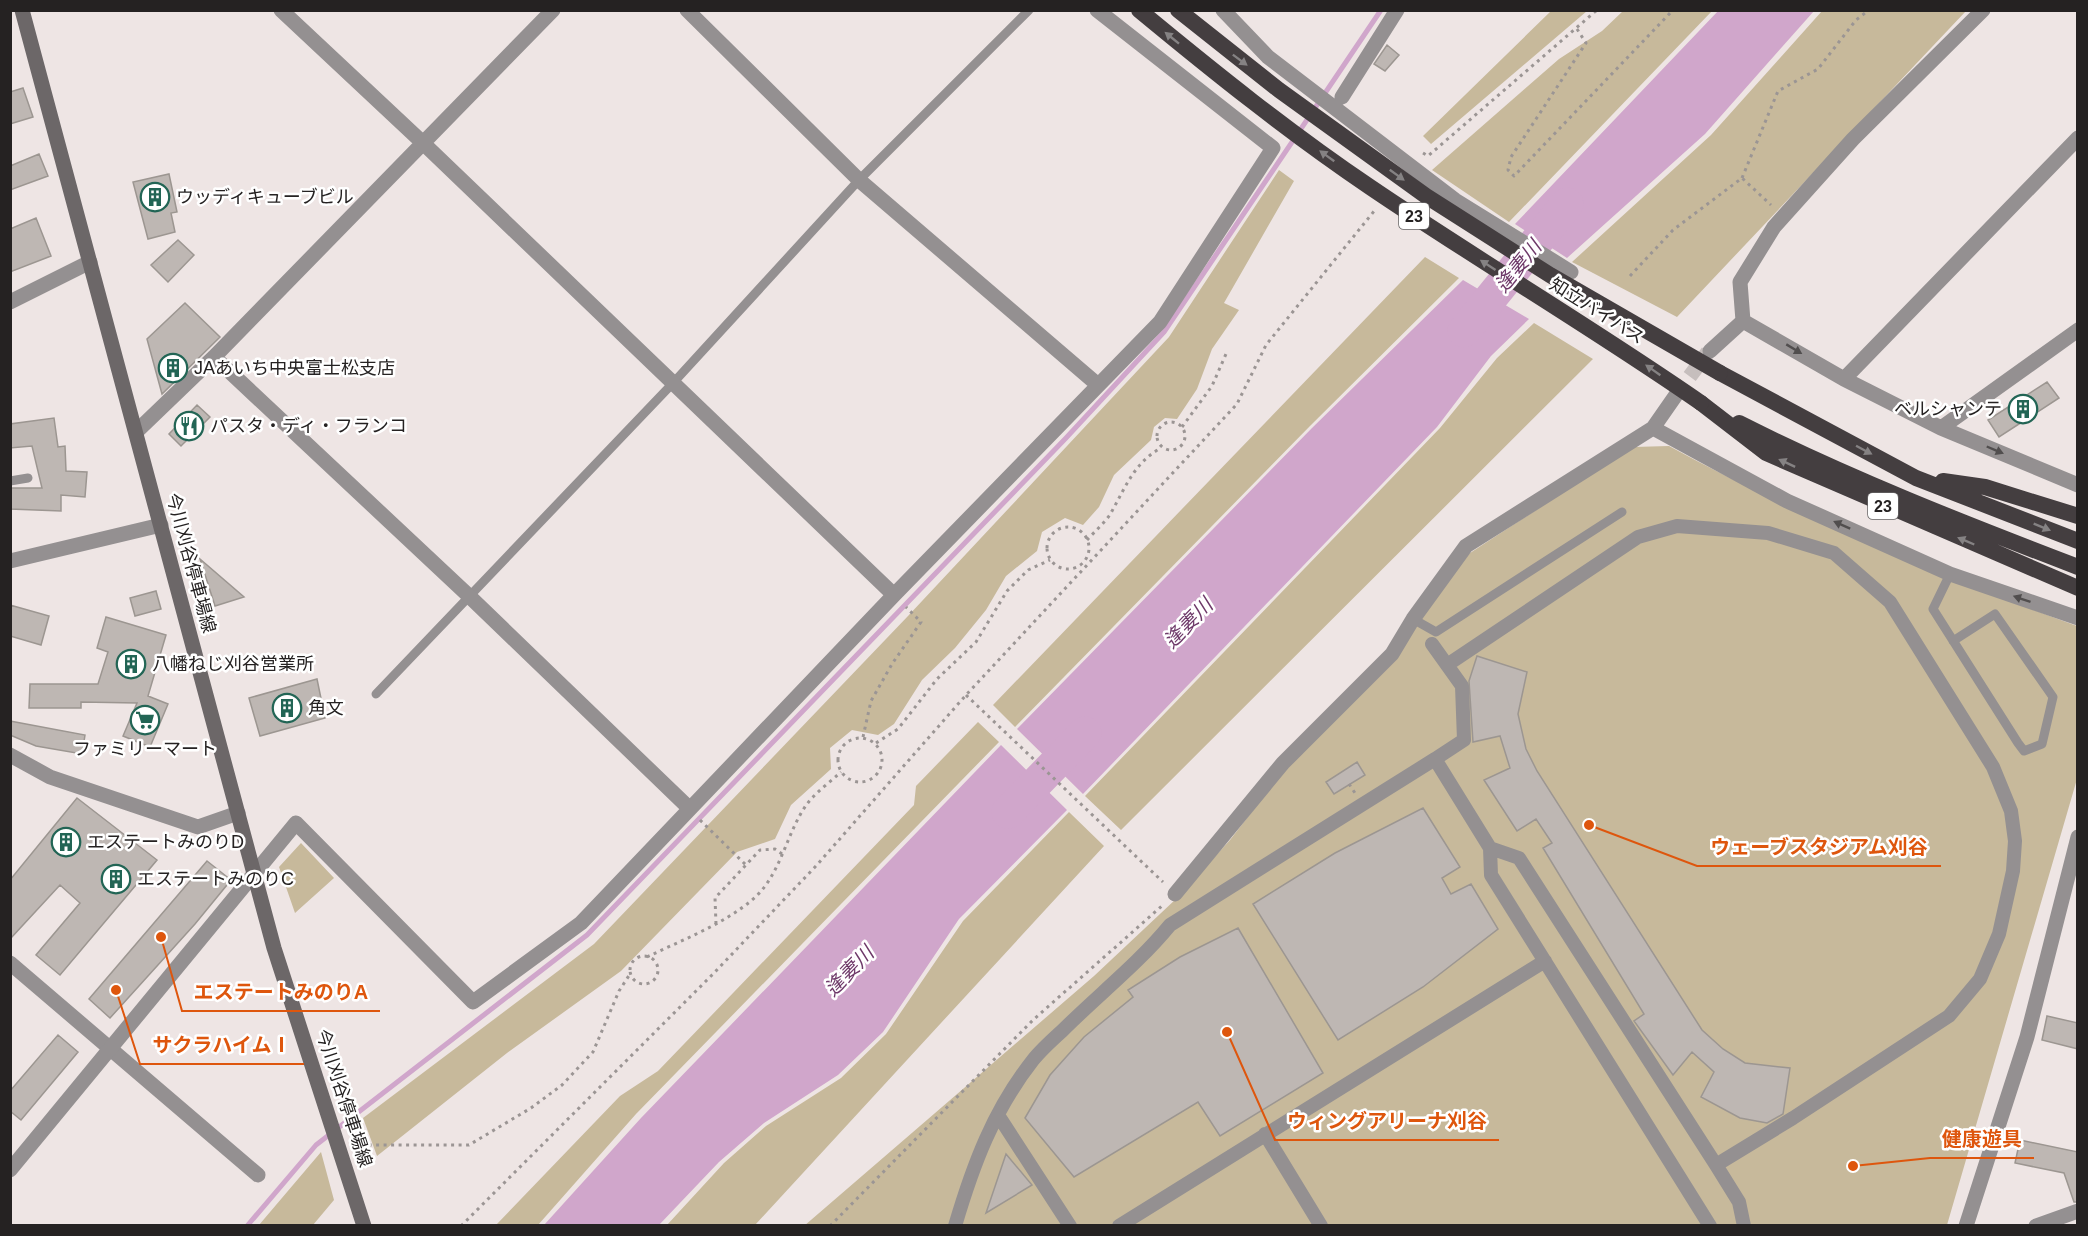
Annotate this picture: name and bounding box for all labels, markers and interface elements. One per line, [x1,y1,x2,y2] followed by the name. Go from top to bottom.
[1164,31,1180,44] one-way arrow
[1232,54,1247,66] one-way arrow
[1319,150,1335,162] one-way arrow
[1389,169,1405,181] one-way arrow
[139,181,171,213] building icon: ウッディキューブビル
[176,187,354,207] place label: ウッディキューブビル
[1399,203,1429,229] road number: 23
[1491,234,1547,296] water label: 逢妻川
[1481,259,1497,271] one-way arrow
[1546,274,1648,348] street label: 知立バイパス
[1786,344,1803,354] one-way arrow
[157,352,189,384] building icon: JAあいち中央富士松支店
[194,358,395,378] place label: JAあいち中央富士松支店
[1645,364,1661,376] one-way arrow
[2007,393,2039,425] building icon: ベルシャンテ
[1894,399,2002,419] place label: ベルシャンテ
[173,410,205,442] restaurant icon: パスタ・ディ・フランコ
[210,416,407,436] place label: パスタ・ディ・フランコ
[1855,445,1872,455] one-way arrow
[1986,445,2004,455] one-way arrow
[1779,458,1796,467] one-way arrow
[163,491,219,635] street label: 今川刈谷停車場線
[1868,493,1898,519] road number: 23
[1833,520,1851,530] one-way arrow
[2034,522,2052,532] one-way arrow
[1957,536,1974,545] one-way arrow
[1159,592,1218,652] water label: 逢妻川
[2013,594,2031,604] one-way arrow
[115,648,147,680] building icon: 八幡ねじ刈谷営業所
[152,654,314,674] place label: 八幡ねじ刈谷営業所
[271,692,303,724] building icon: 角文
[308,698,344,718] place label: 角文
[129,704,161,736] supermarket icon: ファミリーマート
[73,739,217,759] place label: ファミリーマート
[50,826,82,858] building icon: エステートみのりD
[1697,828,1941,866] callout: ウェーブスタジアム刈谷
[87,832,244,852] place label: エステートみのりD
[1710,836,1928,858] text: ウェーブスタジアム刈谷
[100,863,132,895] building icon: エステートみのりC
[137,869,294,889] place label: エステートみのりC
[820,940,879,1000] water label: 逢妻川
[182,973,380,1011] callout: エステートみのりA
[194,981,368,1003] text: エステートみのりA
[140,1026,304,1064] callout: サクラハイムⅠ
[312,1026,376,1170] street label: 今川刈谷停車場線
[153,1034,292,1056] text: サクラハイムⅠ
[1275,1102,1499,1140] callout: ウィングアリーナ刈谷
[1287,1110,1487,1132] text: ウィングアリーナ刈谷
[1930,1120,2034,1158] callout: 健康遊具
[1942,1128,2022,1150] text: 健康遊具

